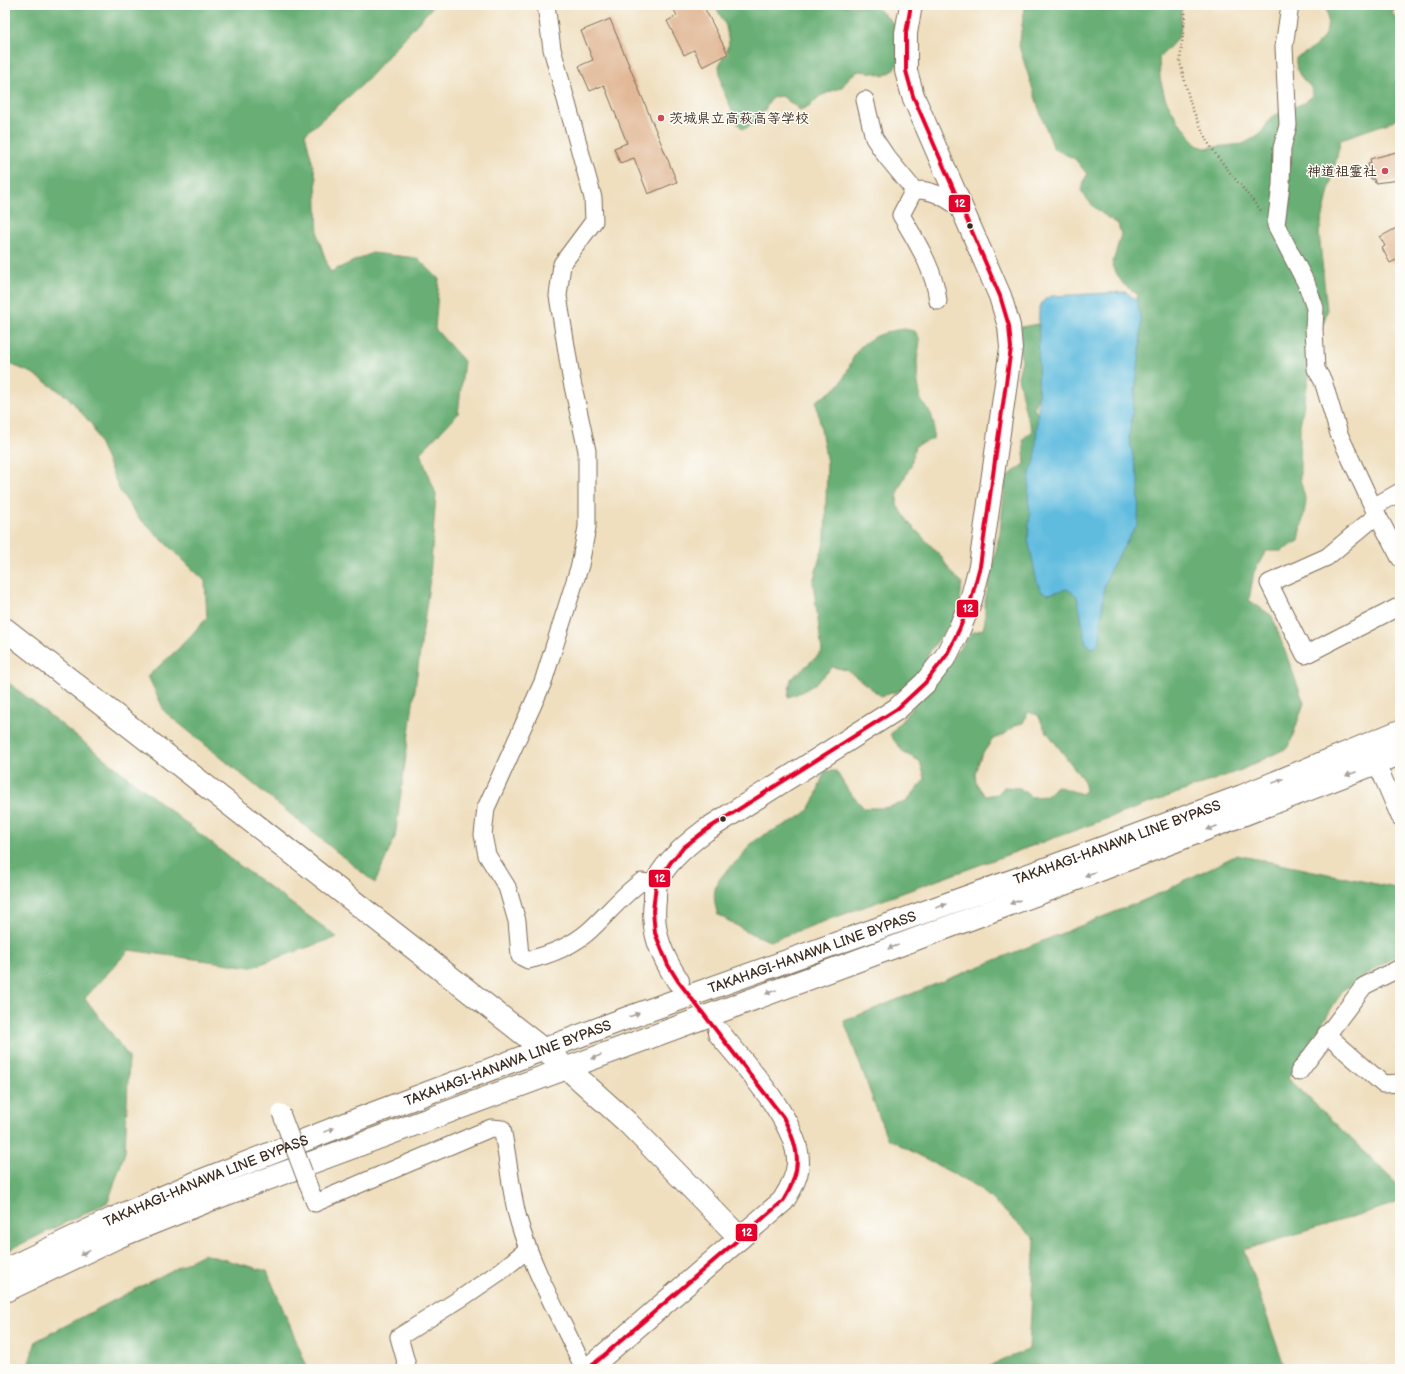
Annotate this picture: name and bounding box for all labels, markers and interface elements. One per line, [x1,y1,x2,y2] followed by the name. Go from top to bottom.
[669,110,809,127] place label: 茨城県立高萩高等学校
[656,113,666,123] marker: 茨城県立高萩高等学校
[1307,163,1377,180] place label: 神道祖霊社
[1380,166,1390,176] marker: 神道祖霊社
[948,194,971,213] line badge: 12
[954,197,966,210] text: 12
[965,221,975,231] unlabelled marker
[956,599,979,618] line badge: 12
[962,602,974,615] text: 12
[1344,772,1356,778] one-way arrow
[1273,778,1285,784] one-way arrow
[1011,797,1223,889] street label: TAKAHAGI-HANAWA LINE BYPASS
[718,814,728,824] unlabelled marker
[1205,825,1217,831] one-way arrow
[648,869,671,888] line badge: 12
[1084,871,1096,877] one-way arrow
[654,872,666,885] text: 12
[1008,899,1020,905] one-way arrow
[936,902,948,908] one-way arrow
[706,908,919,997] street label: TAKAHAGI-HANAWA LINE BYPASS
[886,945,898,951] one-way arrow
[764,990,776,996] one-way arrow
[629,1012,641,1018] one-way arrow
[402,1017,614,1110] street label: TAKAHAGI-HANAWA LINE BYPASS
[590,1055,602,1061] one-way arrow
[324,1127,336,1133] one-way arrow
[101,1131,311,1231] street label: TAKAHAGI-HANAWA LINE BYPASS
[735,1223,758,1242] line badge: 12
[741,1226,753,1239] text: 12
[79,1250,91,1256] one-way arrow

